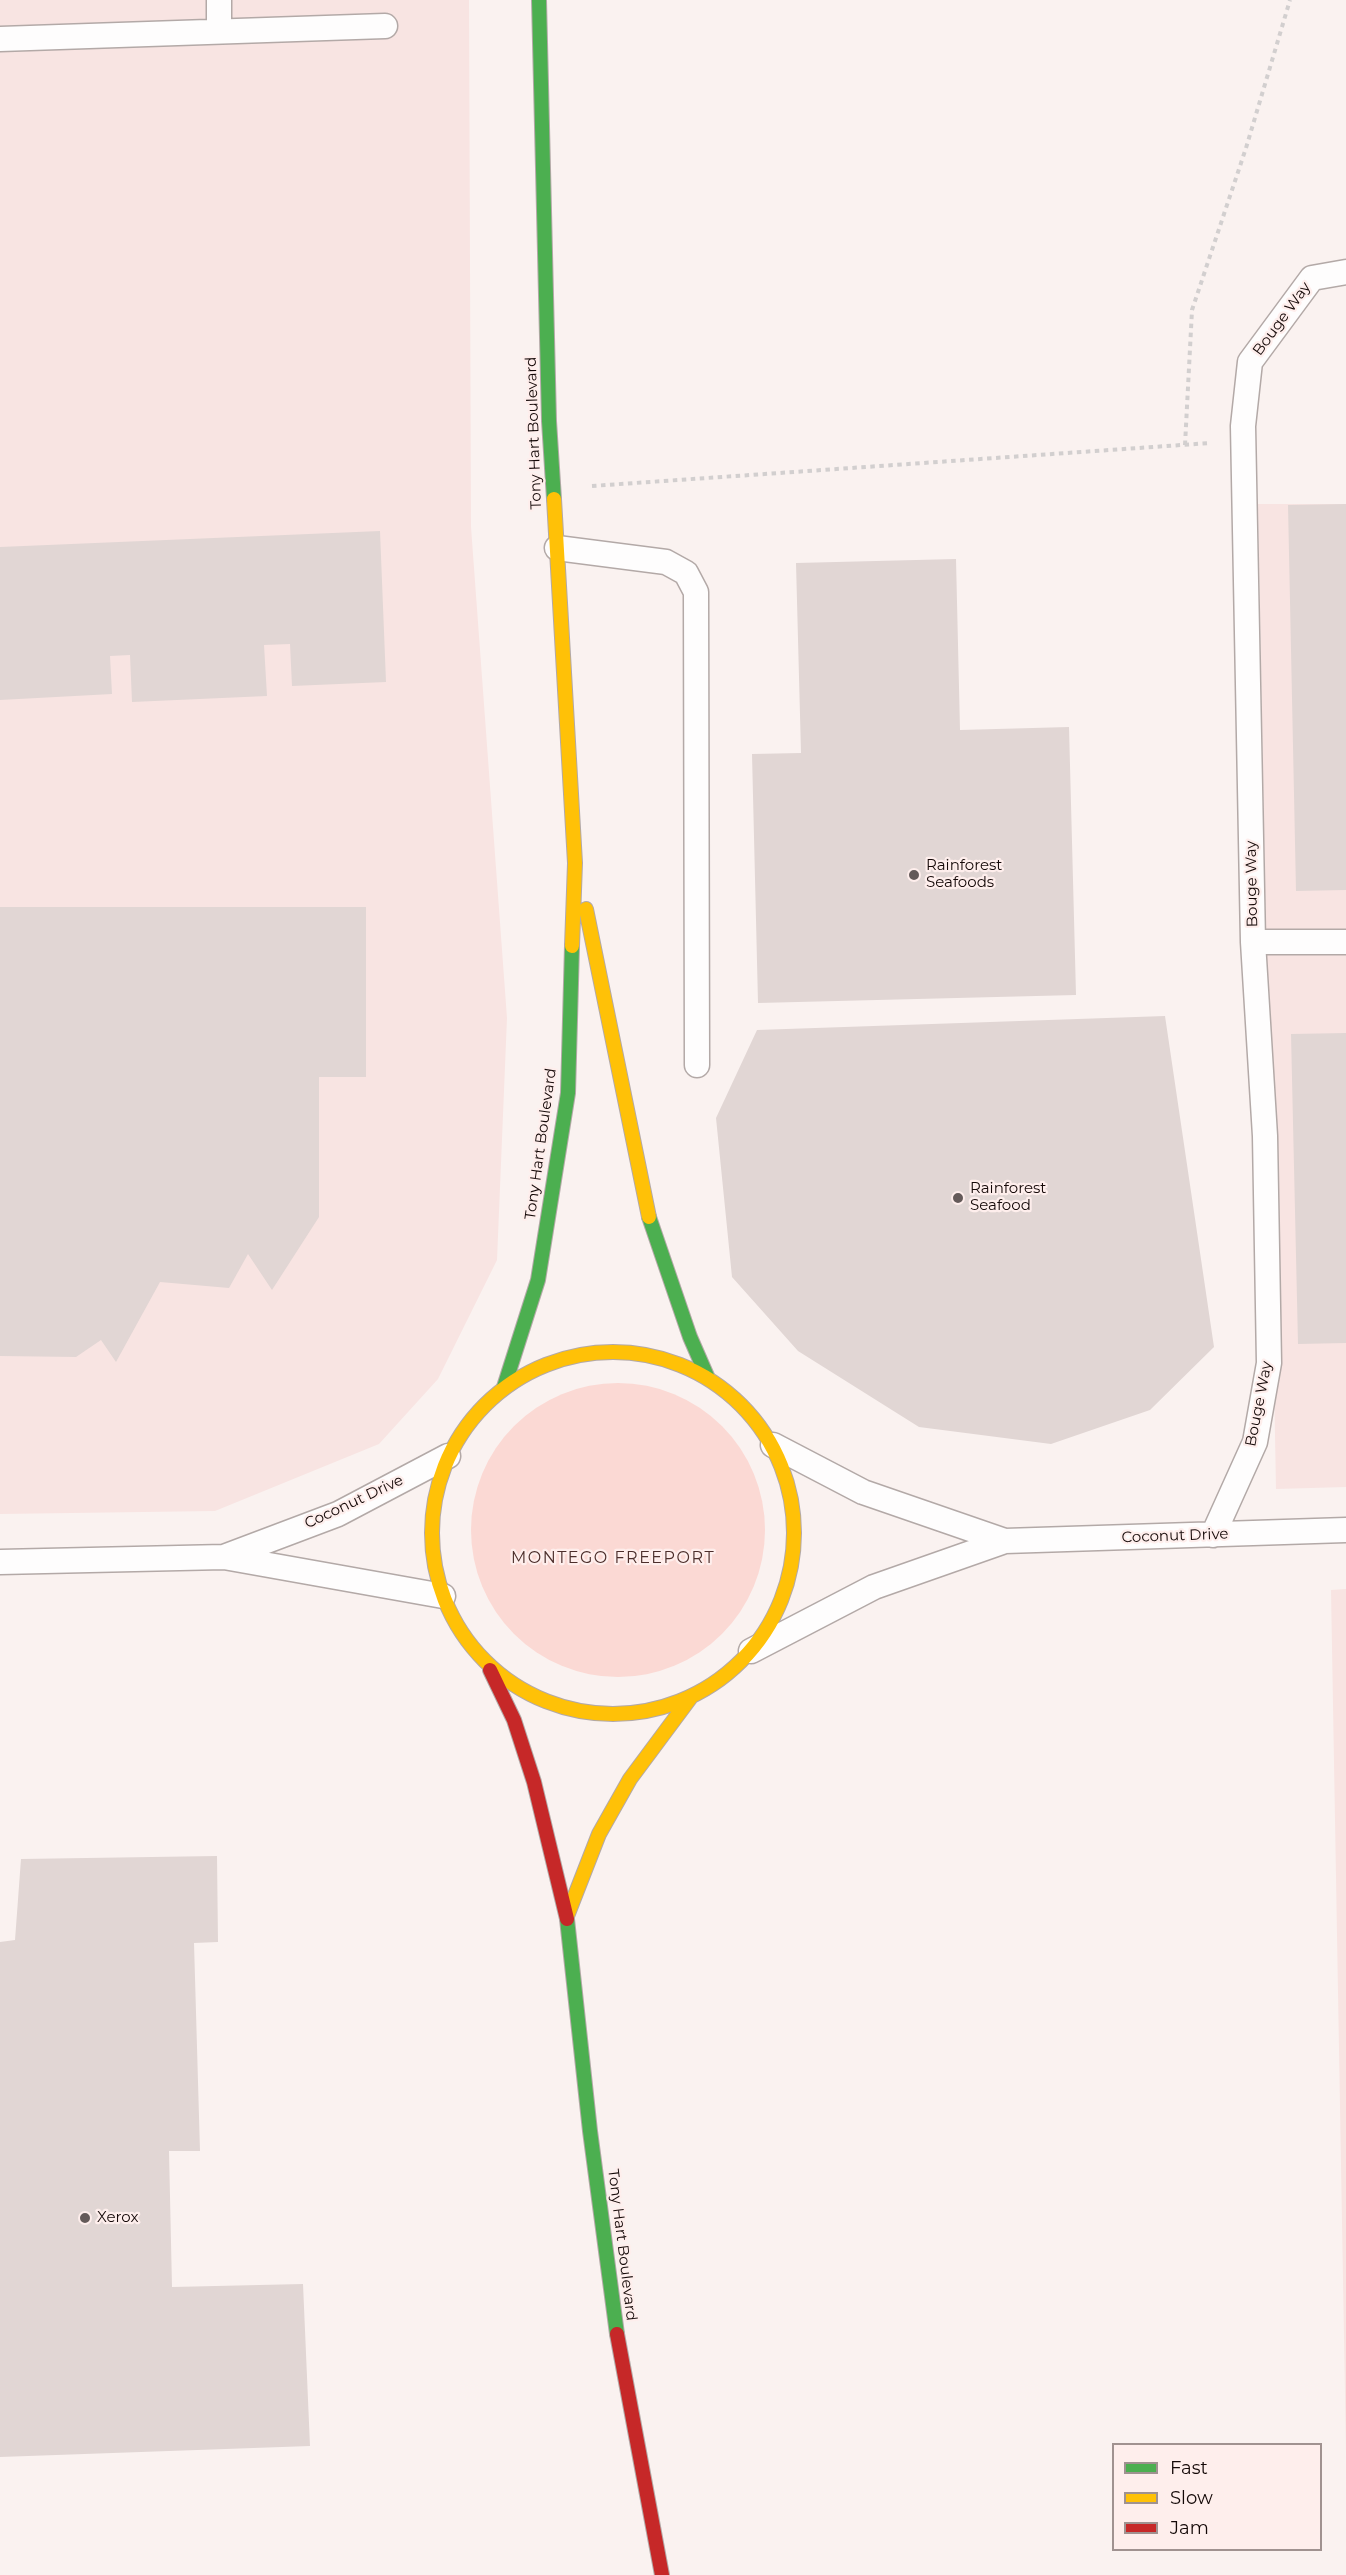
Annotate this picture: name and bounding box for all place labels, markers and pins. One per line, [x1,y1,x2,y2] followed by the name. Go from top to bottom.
[926,857,1002,892] place label: Rainforest Seafoods
[907,868,921,882] marker: Rainforest Seafoods
[970,1180,1046,1215] place label: Rainforest Seafood
[951,1191,965,1205] marker: Rainforest Seafood
[97,2209,138,2227] place label: Xerox
[78,2211,92,2225] marker: Xerox

